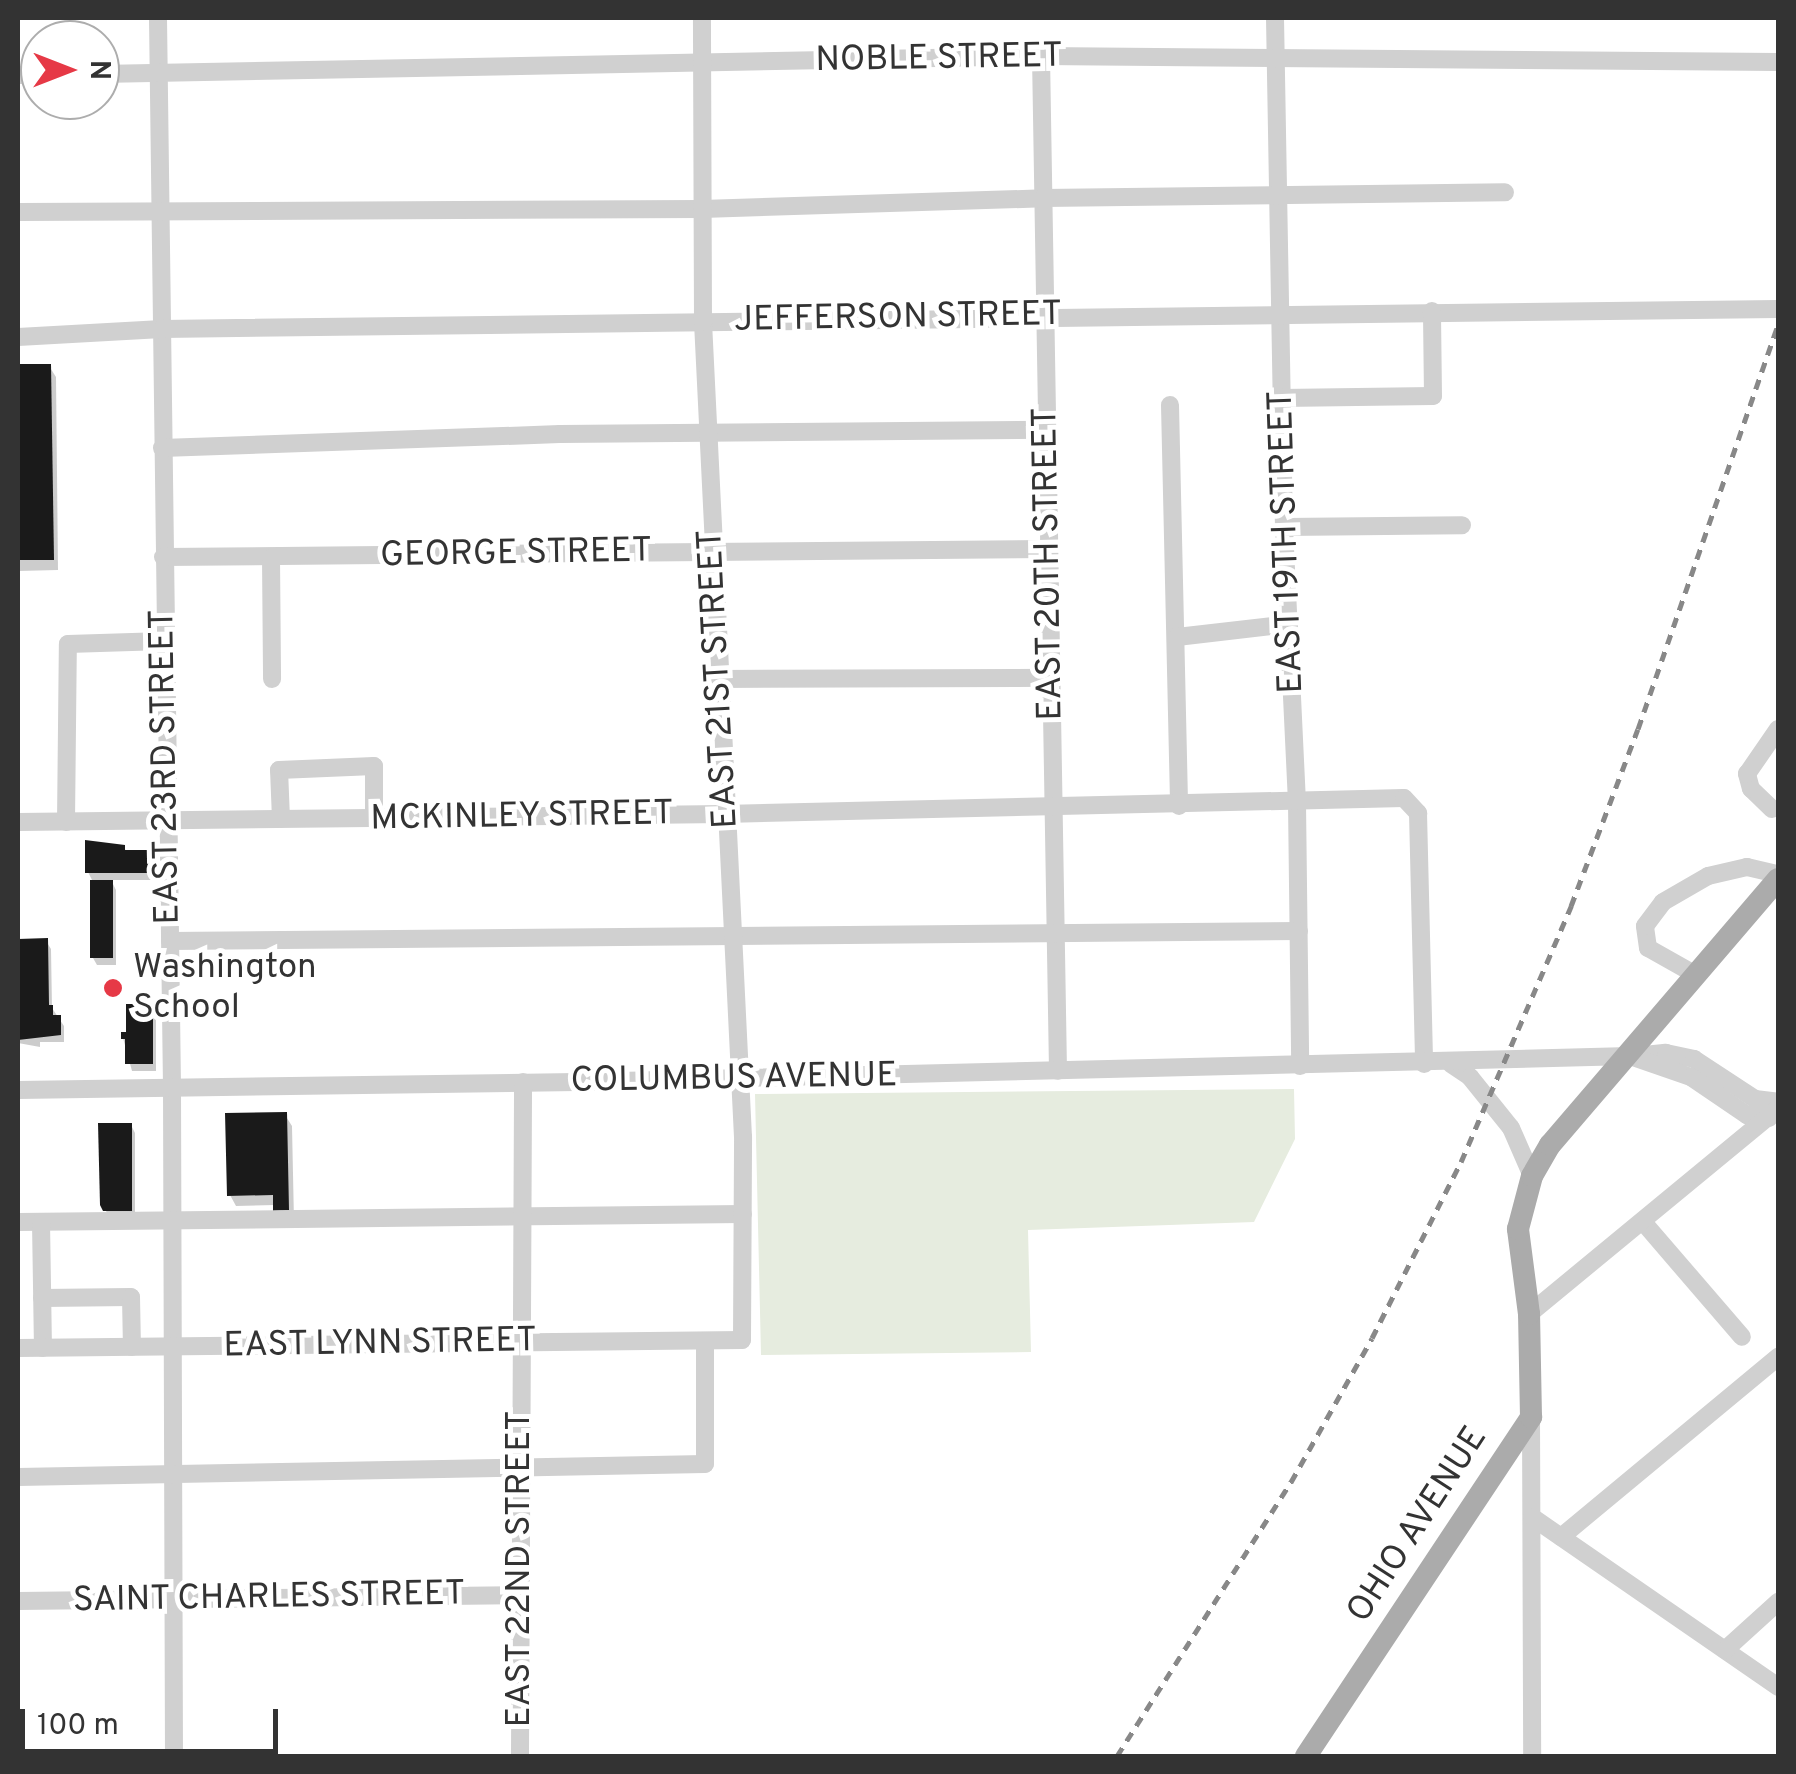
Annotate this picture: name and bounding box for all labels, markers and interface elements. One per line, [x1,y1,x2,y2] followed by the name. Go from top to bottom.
[20,20,120,120] north arrow
[815,36,1063,82] street label: NOBLE STREET
[80,60,116,80] text: N
[734,294,1062,342] street label: JEFFERSON STREET
[1261,389,1313,695] street label: EAST 19TH STREET
[1025,406,1073,722] street label: EAST 20TH STREET
[690,527,748,831] street label: EAST 21ST STREET
[380,531,652,577] street label: GEORGE STREET
[142,608,190,926] street label: EAST 23RD STREET
[369,793,675,841] street label: MCKINLEY STREET
[133,947,317,1029] place label: Washington School
[102,977,124,999] marker: Washington School
[570,1055,898,1103] street label: COLUMBUS AVENUE
[222,1320,538,1368] street label: EAST LYNN STREET
[499,1410,541,1728] street label: EAST 22ND STREET
[1339,1419,1497,1631] street label: OHIO AVENUE
[72,1574,466,1622] street label: SAINT CHARLES STREET
[25,1689,282,1751] scale bar
[37,1708,119,1745] text: 100 m

